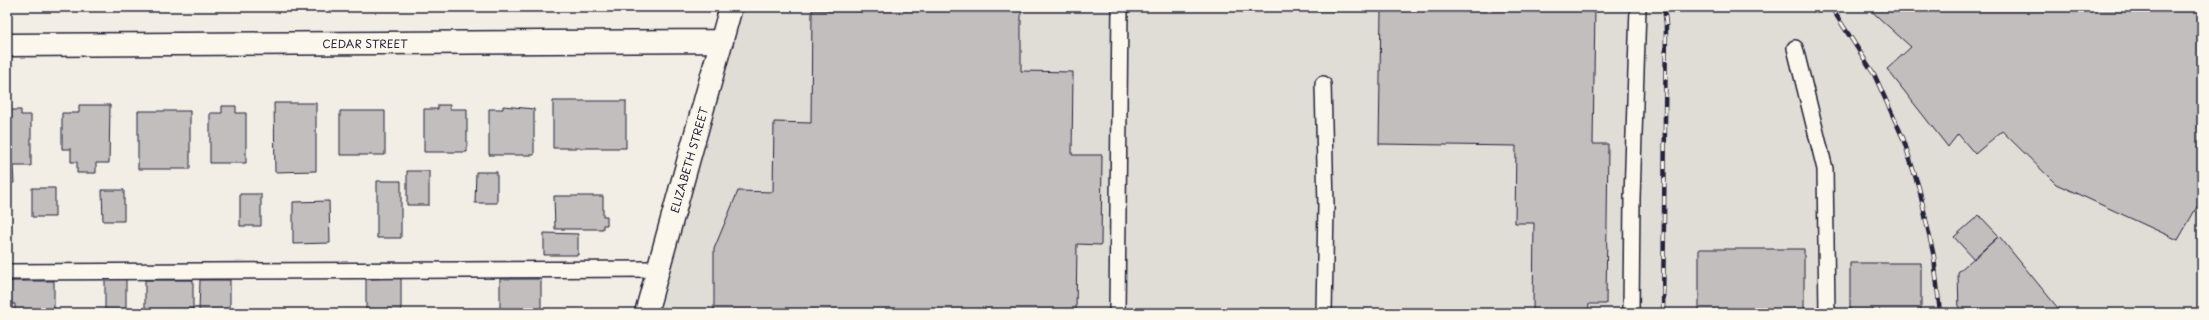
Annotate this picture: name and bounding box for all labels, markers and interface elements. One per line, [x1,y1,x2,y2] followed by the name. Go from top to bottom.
[322,35,408,52] street label: CEDAR STREET
[666,105,712,215] street label: ELIZABETH STREET

